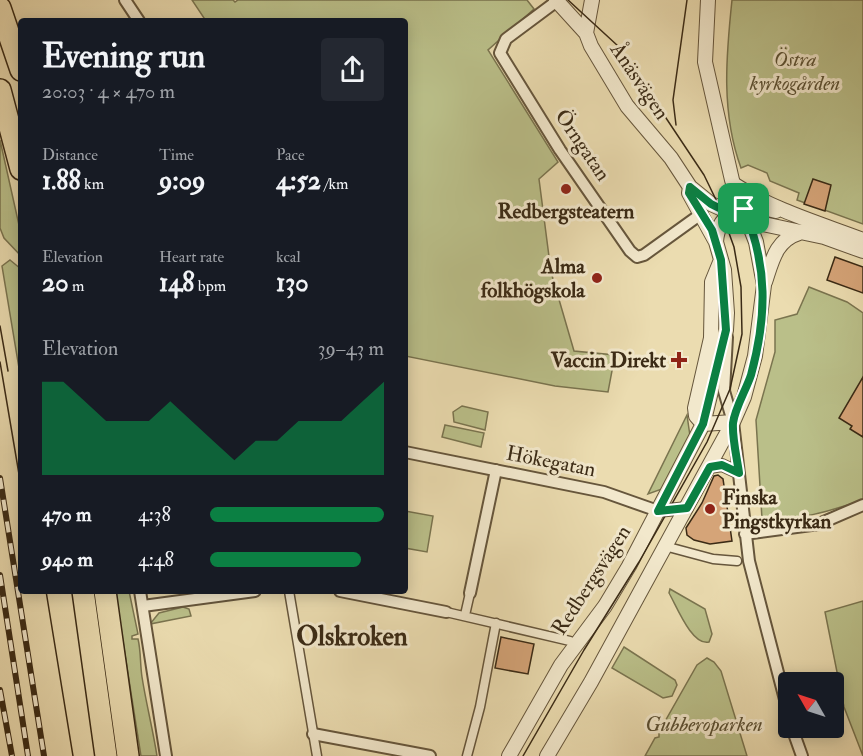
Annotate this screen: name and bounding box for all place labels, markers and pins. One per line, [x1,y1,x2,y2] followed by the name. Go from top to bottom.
[559,182,573,196] marker: Redbergsteatern
[718,183,769,234] pin
[498,198,635,225] place label: Redbergsteatern
[481,253,586,304] place label: Alma folkhögskola
[590,271,604,285] marker: Alma folkhögskola
[550,347,666,374] place label: Vaccin Direkt
[670,351,688,369] marker: Vaccin Direkt
[722,484,831,535] place label: Finska Pingstkyrkan
[703,502,717,516] marker: Finska Pingstkyrkan

